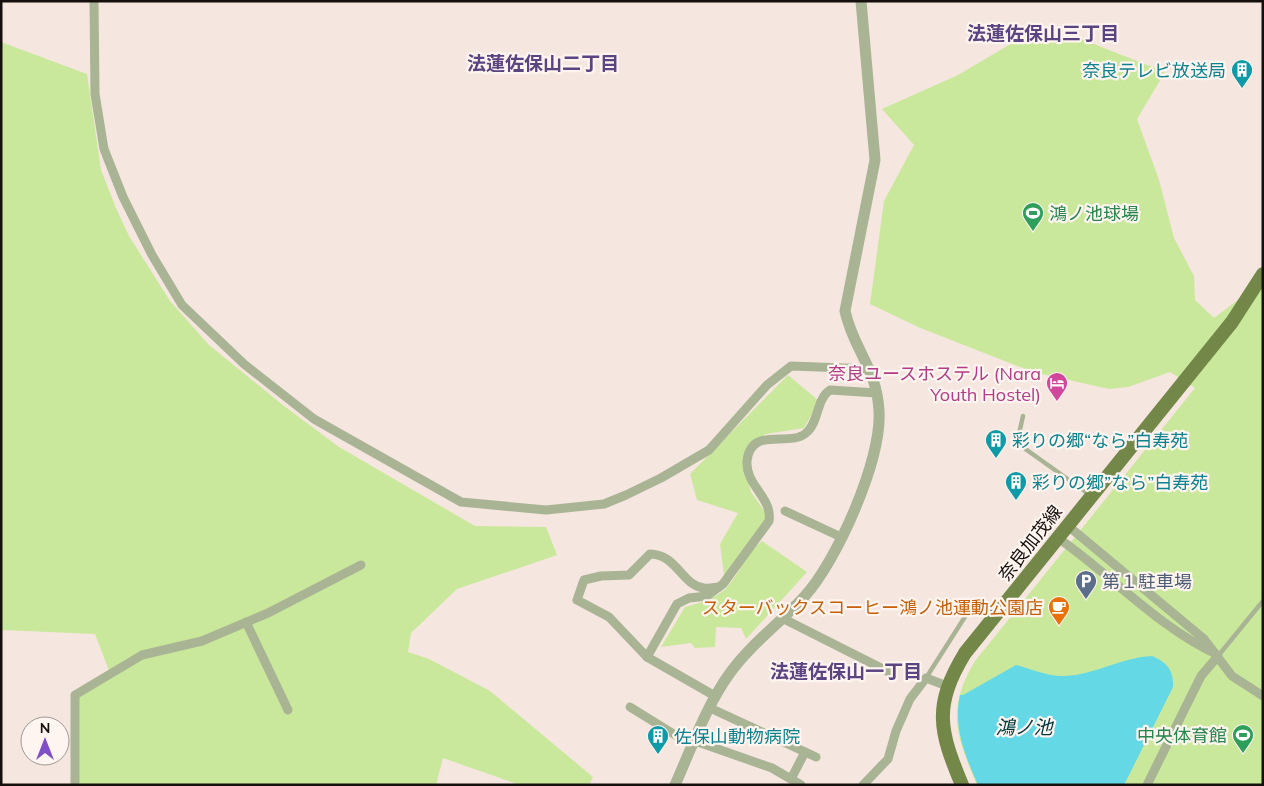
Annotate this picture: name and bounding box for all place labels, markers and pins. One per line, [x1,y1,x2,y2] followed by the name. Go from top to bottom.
[1230,58,1254,89] building icon: 奈良テレビ放送局
[1082,59,1226,82] place label: 奈良テレビ放送局
[1021,201,1045,232] sports icon: 鴻ノ池球場
[1049,202,1139,225] place label: 鴻ノ池球場
[828,362,1041,406] place label: 奈良ユースホステル (Nara Youth Hostel)
[1045,371,1069,402] hotel icon: 奈良ユースホステル (Nara Youth Hostel)
[984,428,1008,459] building icon: 彩りの郷“なら”白寿苑
[1012,429,1188,452] place label: 彩りの郷“なら”白寿苑
[1004,470,1028,501] building icon: 彩りの郷”なら”白寿苑
[1032,471,1208,494] place label: 彩りの郷”なら”白寿苑
[1074,569,1098,600] parking icon: 第１駐車場
[1102,570,1192,593] place label: 第１駐車場
[1047,595,1071,626] cafe icon: スターバックスコーヒー鴻ノ池運動公園店
[702,596,1043,619] place label: スターバックスコーヒー鴻ノ池運動公園店
[1231,723,1255,754] sports icon: 中央体育館
[646,724,670,755] building icon: 佐保山動物病院
[1137,724,1227,747] place label: 中央体育館
[674,725,800,748] place label: 佐保山動物病院

